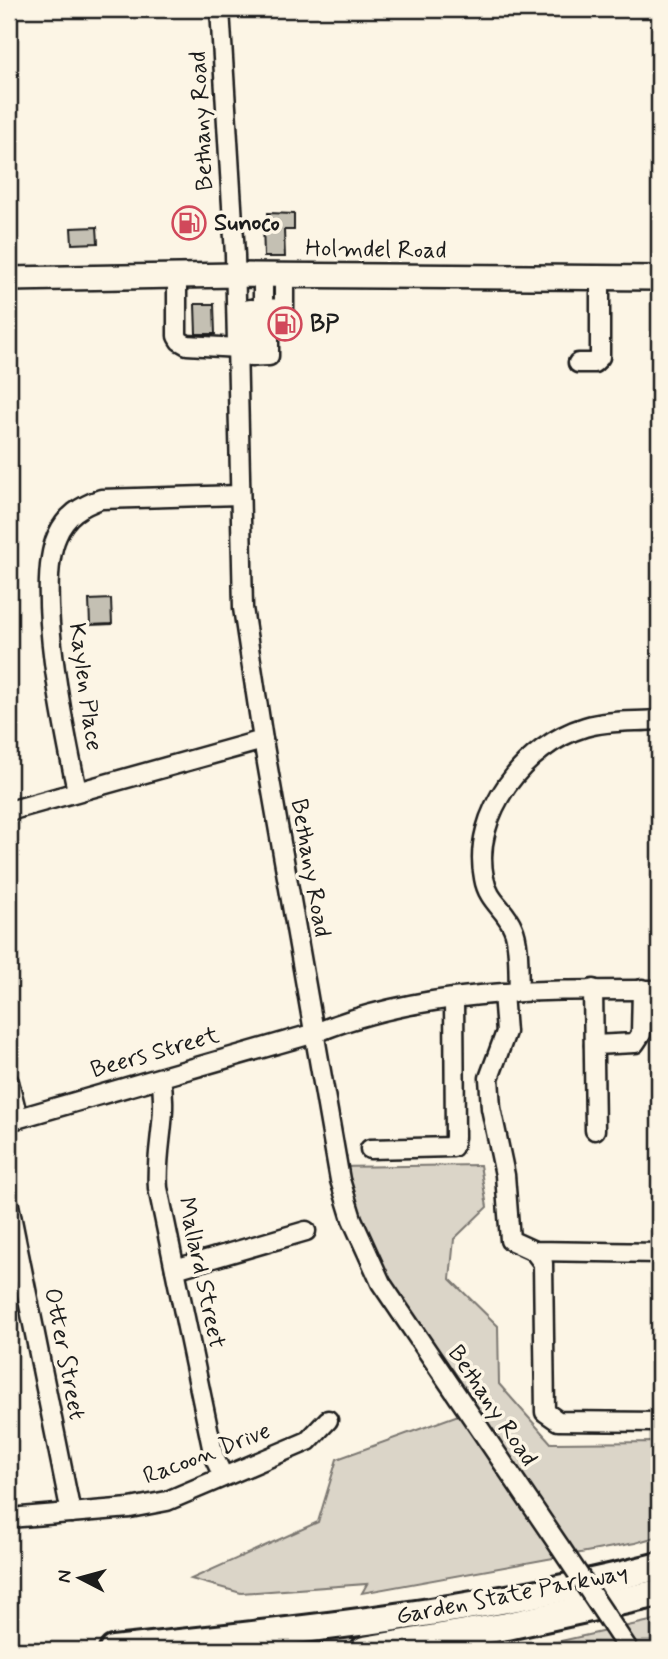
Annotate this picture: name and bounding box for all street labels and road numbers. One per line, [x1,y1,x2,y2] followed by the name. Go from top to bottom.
[183,50,221,192] street label: Bethany Road
[305,233,447,267] street label: Holmdel Road
[61,621,109,753] street label: Kaylen Place
[283,796,337,940] street label: Bethany Road
[87,1020,223,1086] street label: Beers Street
[170,1194,232,1352] street label: Mallard Street
[36,1285,92,1423] street label: Otter Street
[440,1339,544,1473] street label: Bethany Road
[139,1416,275,1492] street label: Racoon Drive
[393,1557,631,1633] street label: Garden State Parkway

